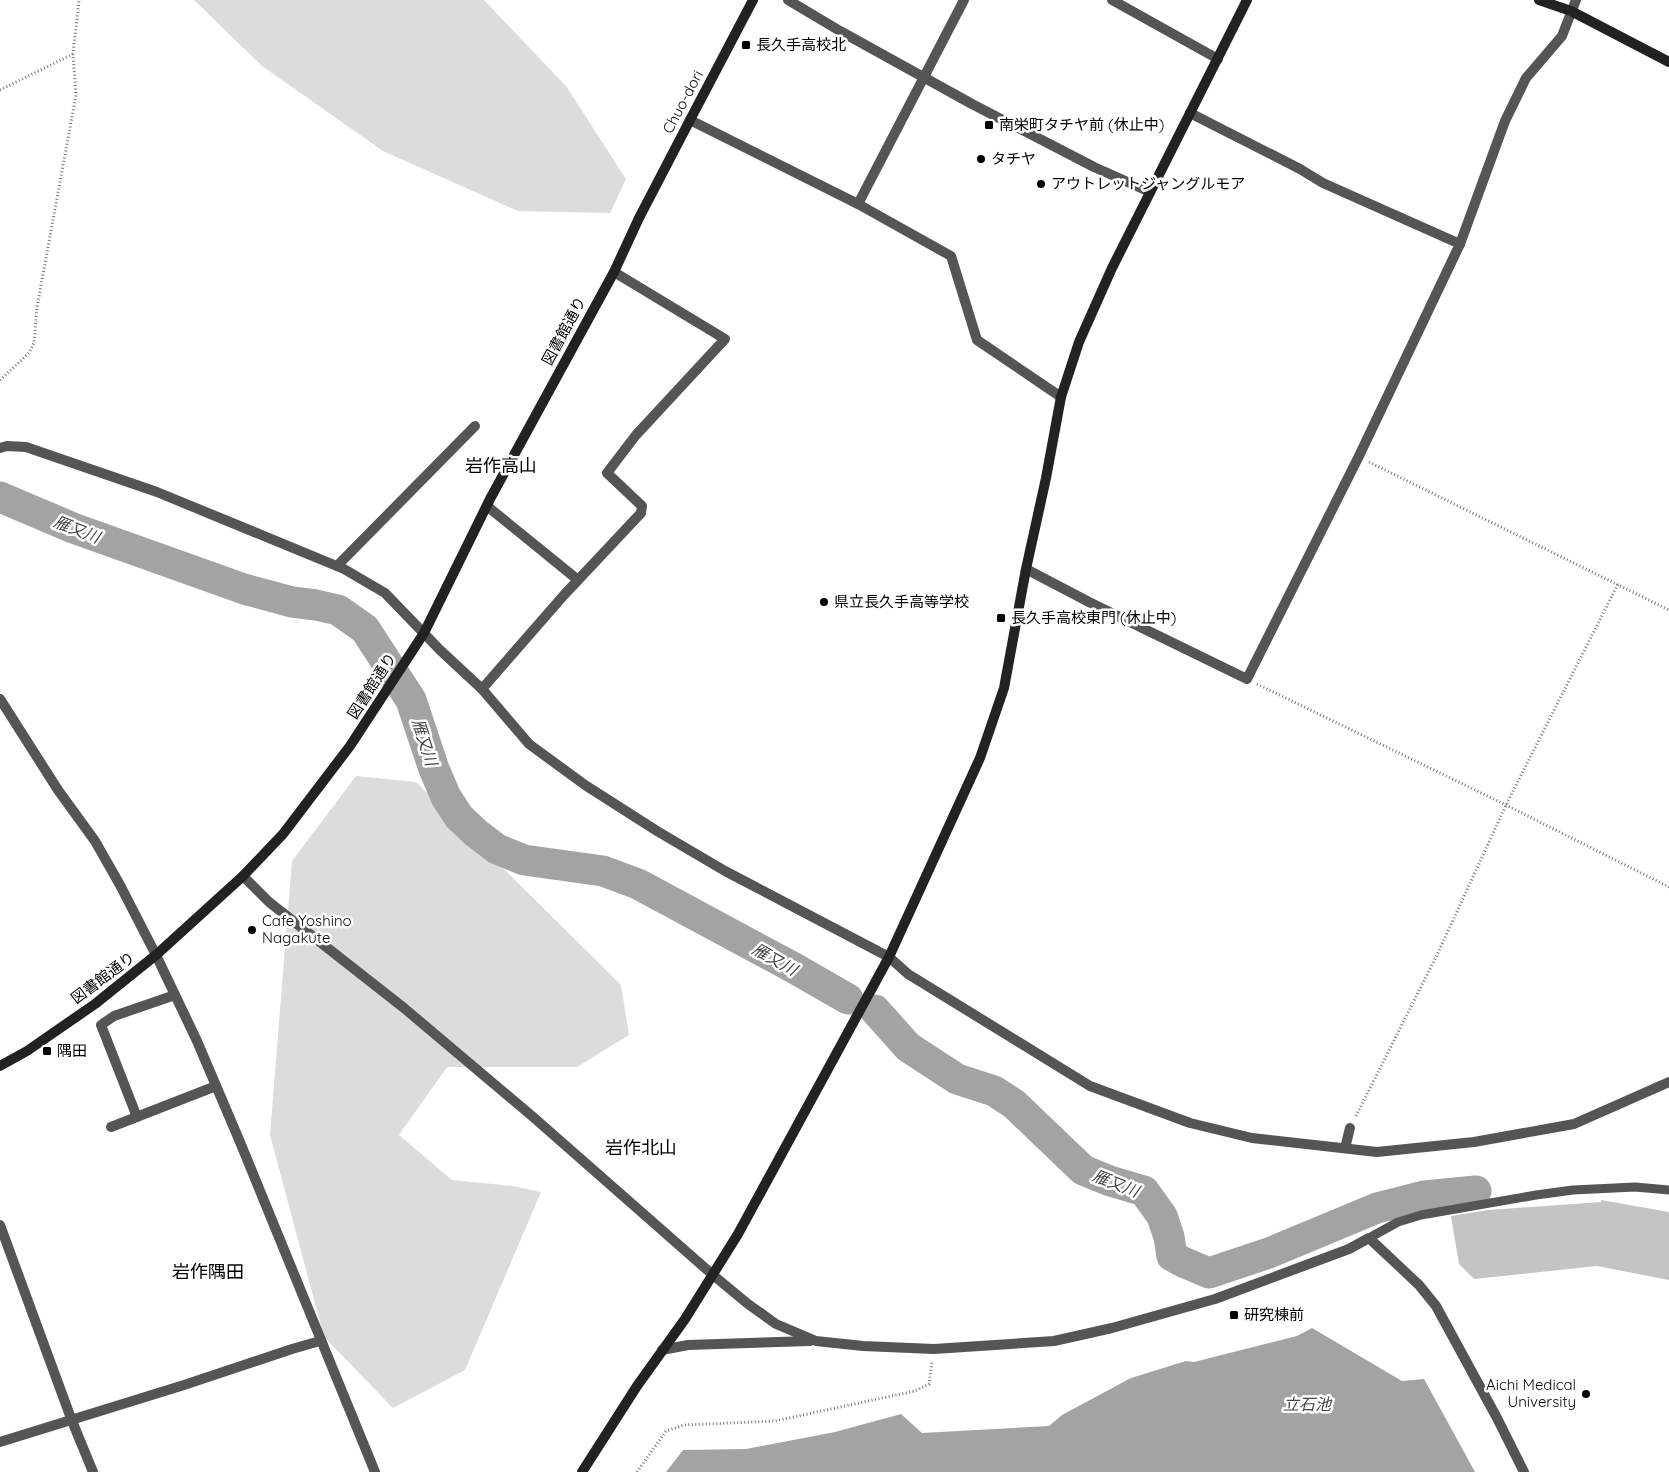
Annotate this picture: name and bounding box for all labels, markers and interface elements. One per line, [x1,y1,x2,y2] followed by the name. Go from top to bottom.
[756,35,846,54] place label: 長久手高校北
[740,39,752,51] marker: 長久手高校北
[658,67,707,137] street label: Chuo-dori
[999,115,1164,134] place label: 南栄町タチヤ前 (休止中)
[983,119,995,131] marker: 南栄町タチヤ前 (休止中)
[991,149,1036,168] place label: タチヤ
[975,153,987,165] marker: タチヤ
[1051,174,1245,193] place label: アウトレットジャングルモア
[1035,178,1047,190] marker: アウトレットジャングルモア
[538,293,590,368] street label: 図書館通り
[465,454,537,477] district label: 岩作高山
[51,511,105,548] water label: 雁又川
[834,592,969,611] place label: 県立長久手高等学校
[818,596,830,608] marker: 県立長久手高等学校
[1011,608,1176,627] place label: 長久手高校東門 (休止中)
[995,612,1007,624] marker: 長久手高校東門 (休止中)
[343,649,400,722] street label: 図書館通り
[408,716,443,770] water label: 雁又川
[262,911,352,947] place label: Cafe Yoshino Nagakute
[246,924,258,936] marker: Cafe Yoshino Nagakute
[749,939,803,980] water label: 雁又川
[67,947,138,1008] street label: 図書館通り
[57,1041,87,1060] place label: 隅田
[41,1045,53,1057] marker: 隅田
[605,1136,677,1159] district label: 岩作北山
[1090,1165,1144,1202] water label: 雁又川
[172,1260,244,1283] district label: 岩作隅田
[1244,1305,1304,1324] place label: 研究棟前
[1228,1309,1240,1321] marker: 研究棟前
[1486,1375,1576,1411] place label: Aichi Medical University
[1580,1388,1592,1400] marker: Aichi Medical University
[1283,1394,1333,1414] water label: 立石池

